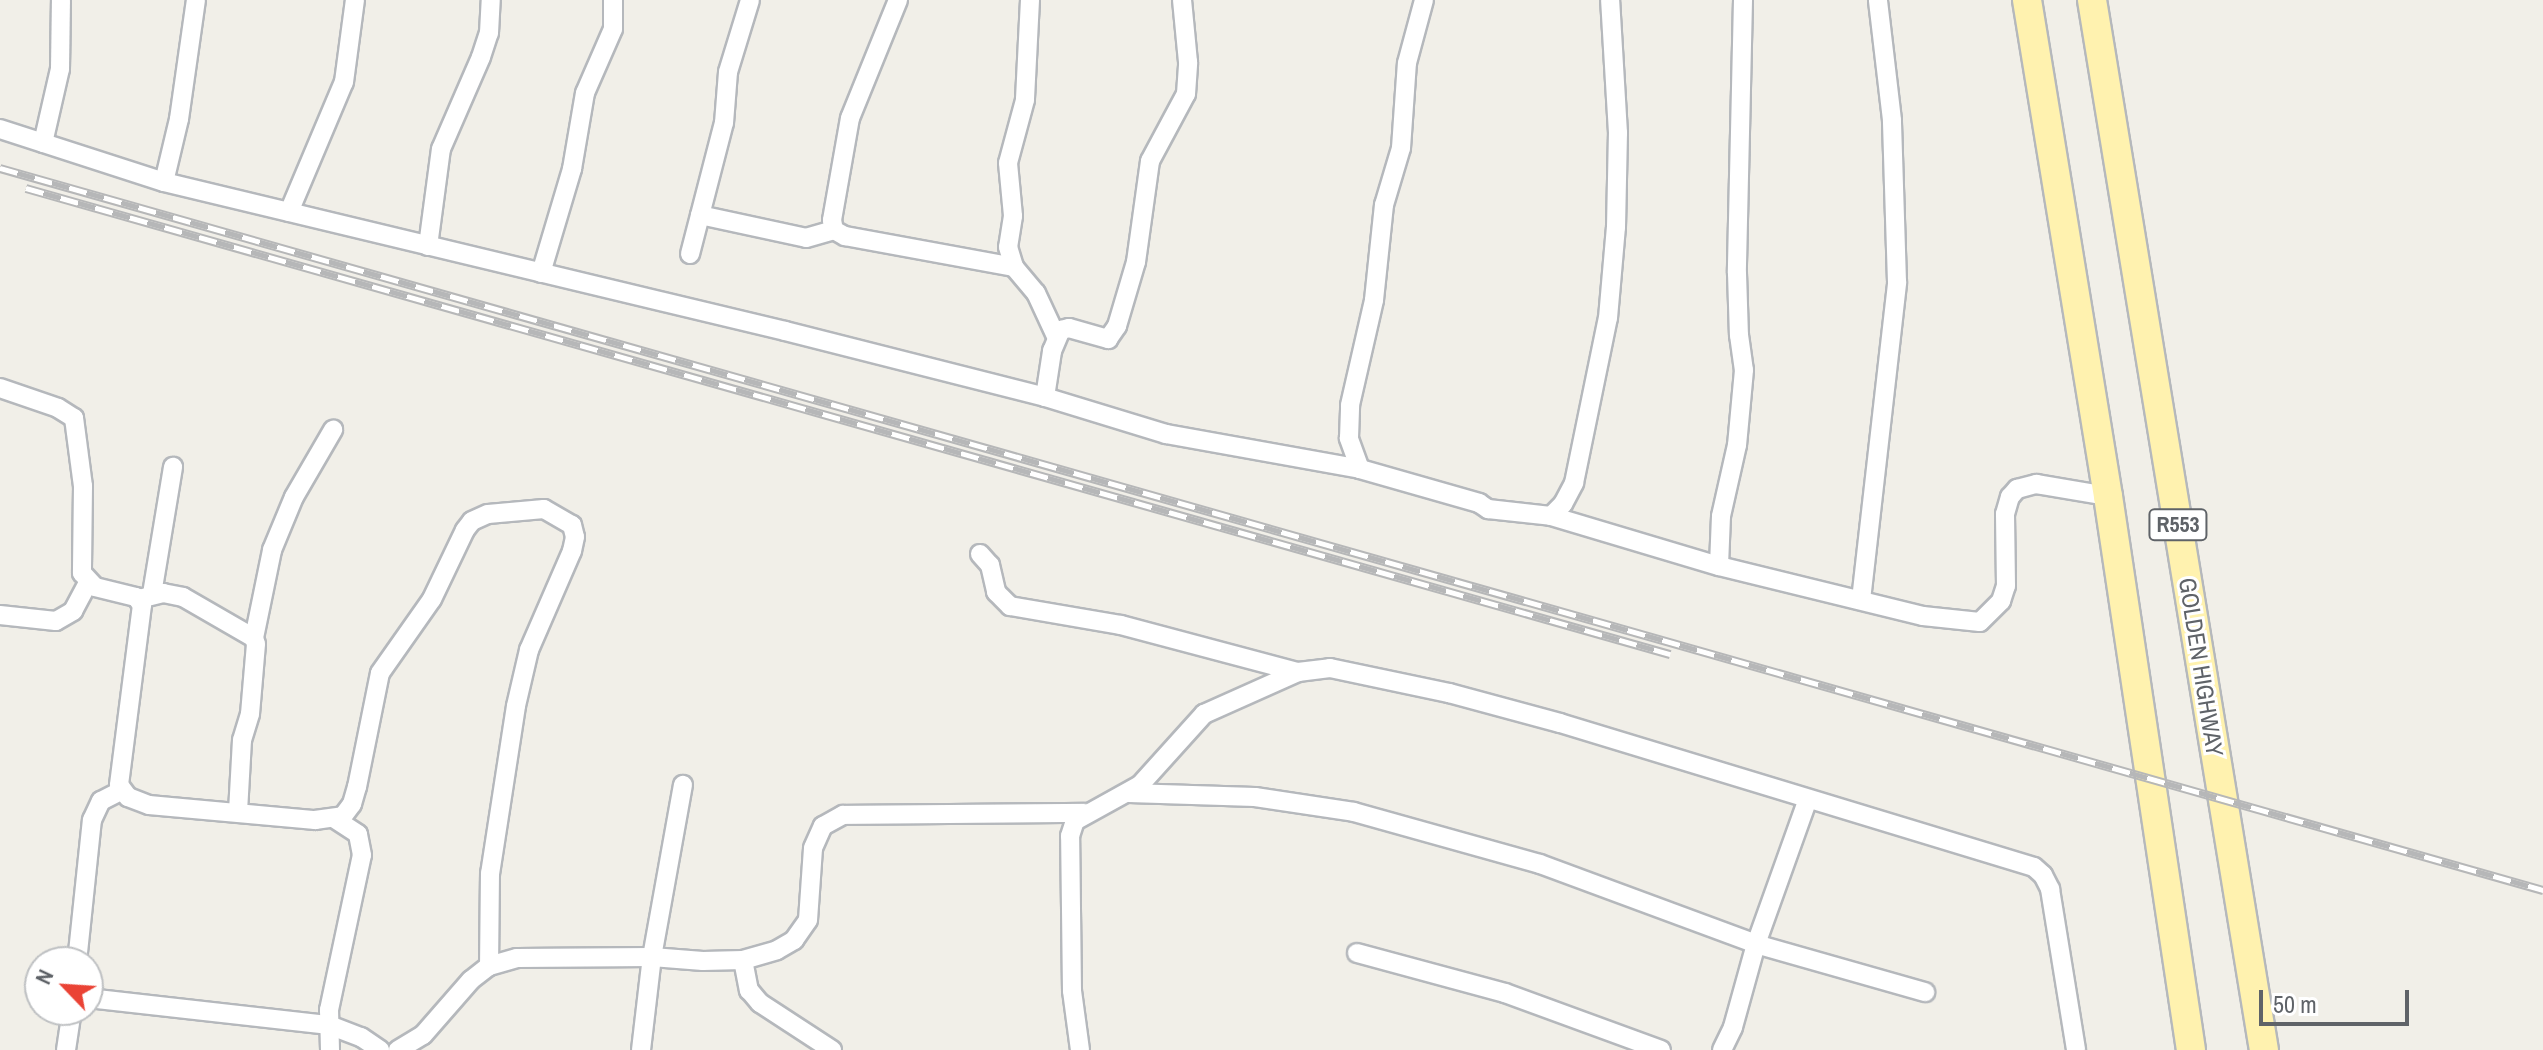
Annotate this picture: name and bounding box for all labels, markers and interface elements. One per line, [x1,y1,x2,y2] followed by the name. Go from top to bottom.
[2148,507,2208,543] road number: R553
[2173,576,2229,758] street label: GOLDEN HIGHWAY
[24,946,104,1026] north arrow
[28,964,60,989] text: N
[2263,974,2413,1024] scale bar
[2273,988,2317,1020] text: 50 m

